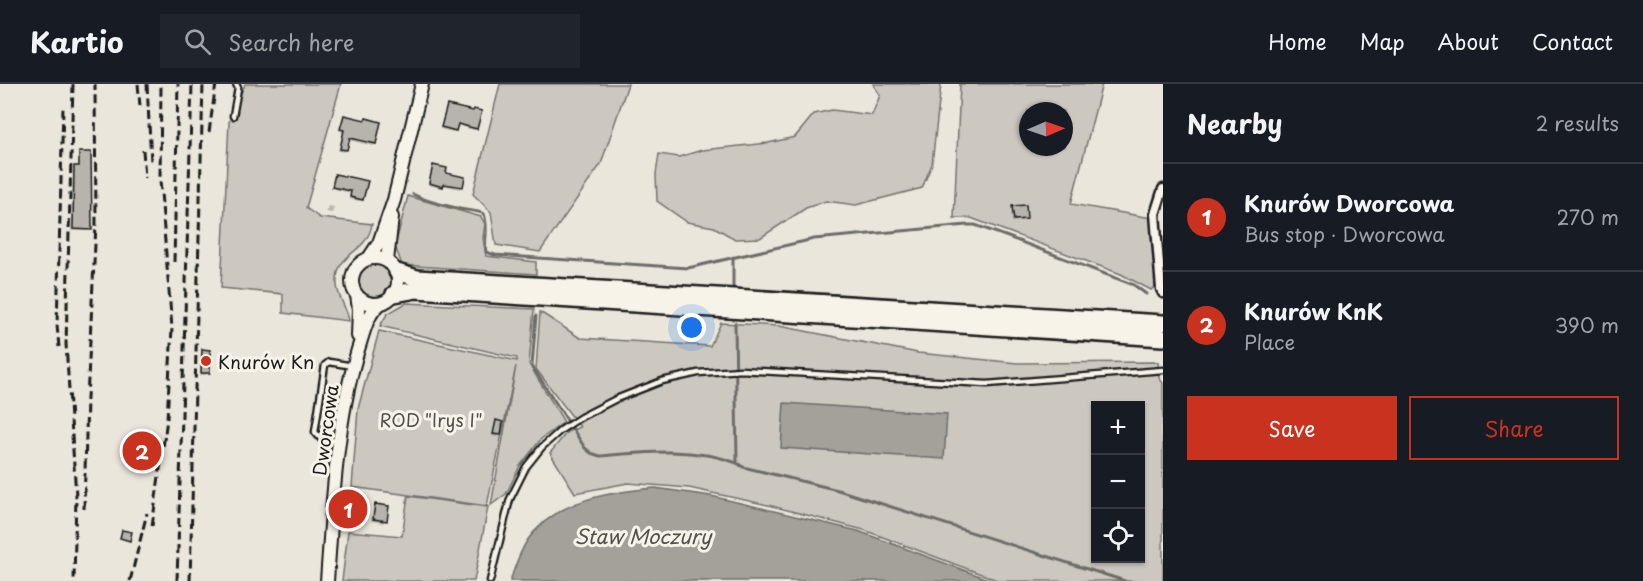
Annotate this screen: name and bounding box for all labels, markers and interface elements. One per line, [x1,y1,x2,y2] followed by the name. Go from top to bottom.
[160,14,580,68] search box
[30,20,124,63] text: Kartio
[181,25,214,58] icon: search
[229,25,354,58] text: Search here
[1268,25,1327,57] text: Home
[1360,25,1405,57] text: Map
[1438,25,1499,57] text: About
[1532,25,1613,57] text: Contact
[1019,102,1073,156] north arrow
[1187,104,1282,143] text: Nearby
[1536,108,1619,138] text: 2 results
[1244,186,1454,219] text: Knurów Dworcowa
[1202,202,1211,232] text: 1
[1556,202,1619,232] text: 270 m
[1244,219,1445,249] text: Bus stop · Dworcowa
[1244,294,1383,327] text: Knurów KnK
[1199,310,1214,340] text: 2
[1555,310,1619,340] text: 390 m
[677,313,706,342] your location
[1244,327,1295,357] text: Place
[218,348,314,375] place label: Knurów Kn
[199,354,213,368] marker: Knurów Kn
[305,382,345,477] street label: Dworcowa
[1187,396,1397,460] button: Save
[1409,396,1619,460] button: Share
[1091,401,1145,563] map controls
[1091,401,1145,455] button: +
[379,406,483,433] park label: ROD "Irys I"
[122,428,162,473] pin: 2
[1091,455,1145,509] button: −
[328,486,368,532] pin: 1
[1091,509,1145,563] button: locate
[575,521,713,551] water label: Staw Moczury

